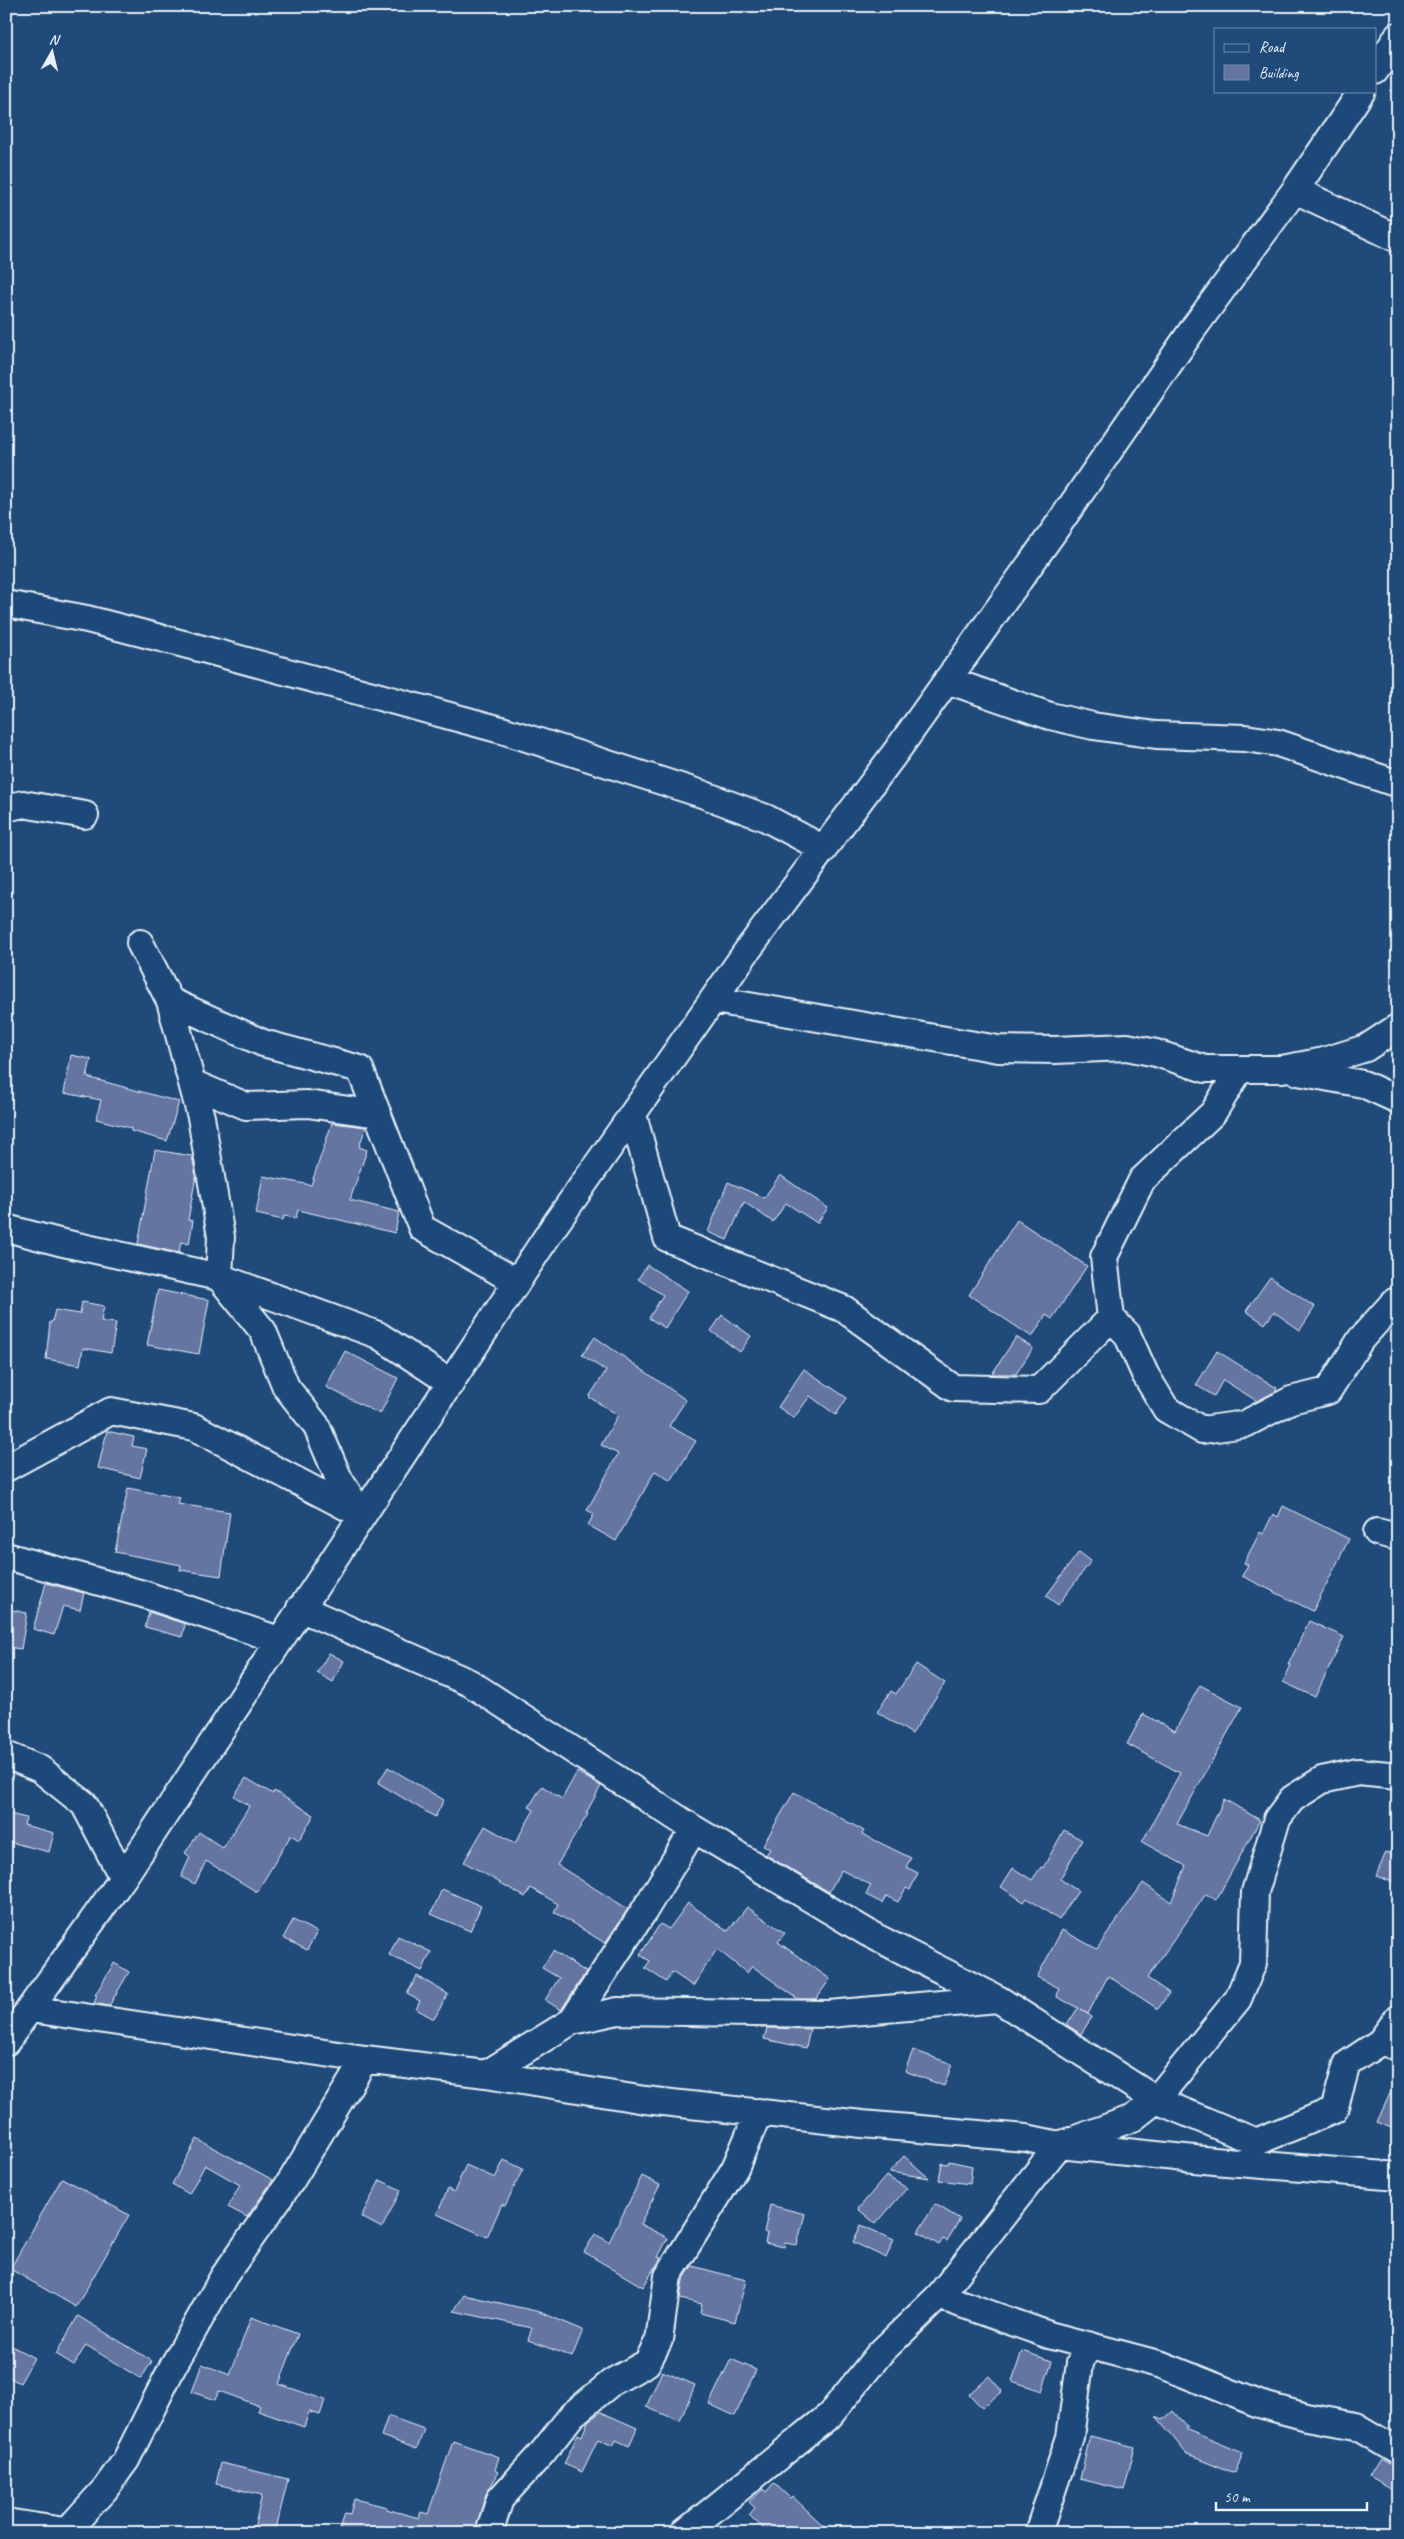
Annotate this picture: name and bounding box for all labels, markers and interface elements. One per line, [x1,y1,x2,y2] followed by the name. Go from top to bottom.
[28,28,78,78] north arrow
[1214,28,1376,92] legend
[48,31,62,49] text: N
[1259,38,1286,57] text: Road
[1259,64,1299,83] text: Building
[1216,2479,1368,2511] scale bar
[1224,2488,1251,2507] text: 50 m

